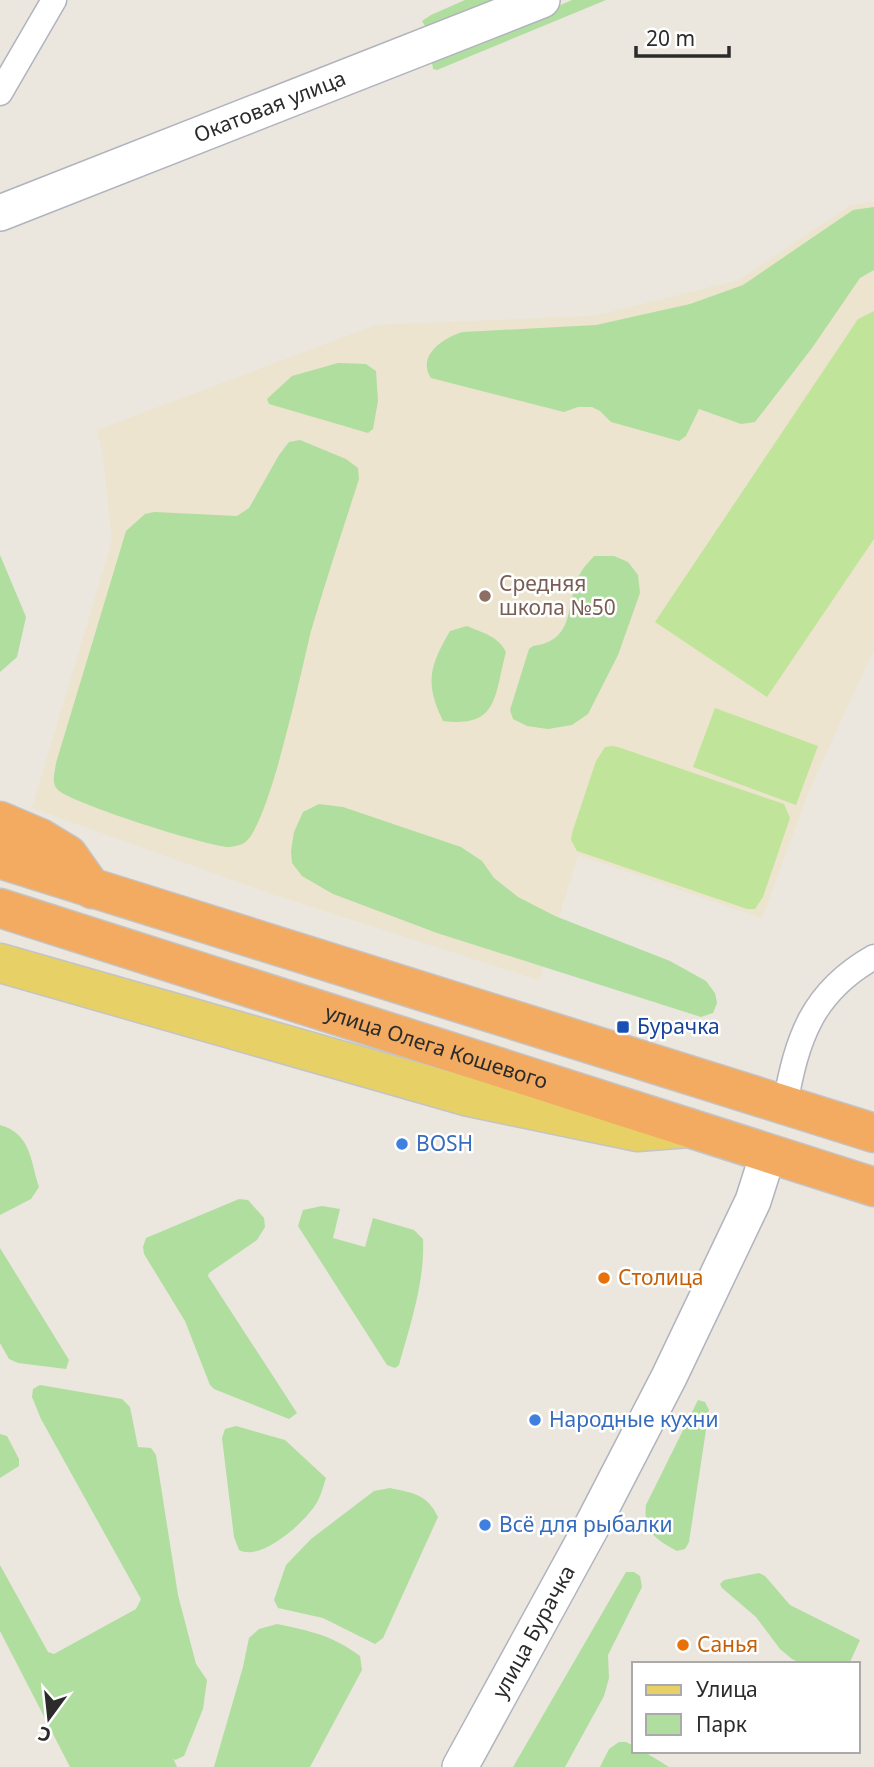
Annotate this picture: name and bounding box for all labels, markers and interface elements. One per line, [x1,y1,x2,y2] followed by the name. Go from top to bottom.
[636,14,729,58] scale bar
[646,24,695,52] text: 20 m
[190,64,350,148] street label: Окатовая улица
[499,569,616,621] place label: Средняя школа №50
[477,588,493,604] marker: Средняя школа №50
[322,998,552,1095] street label: улица Олега Кошевого
[637,1012,720,1040] place label: Бурачка
[615,1019,631,1035] marker: Бурачка
[416,1129,473,1157] place label: BOSH
[394,1136,410,1152] marker: BOSH
[618,1263,703,1291] place label: Столица
[596,1270,612,1286] marker: Столица
[549,1405,718,1433] place label: Народные кухни
[527,1412,543,1428] marker: Народные кухни
[499,1510,672,1538] place label: Всё для рыбалки
[477,1517,493,1533] marker: Всё для рыбалки
[485,1560,581,1703] street label: улица Бурачка
[697,1630,758,1658] place label: Санья
[675,1637,691,1653] marker: Санья
[632,1662,860,1753] legend
[696,1675,758,1703] text: Улица
[14,1683,84,1753] north arrow
[696,1710,747,1738] text: Парк
[35,1720,54,1749] text: С

